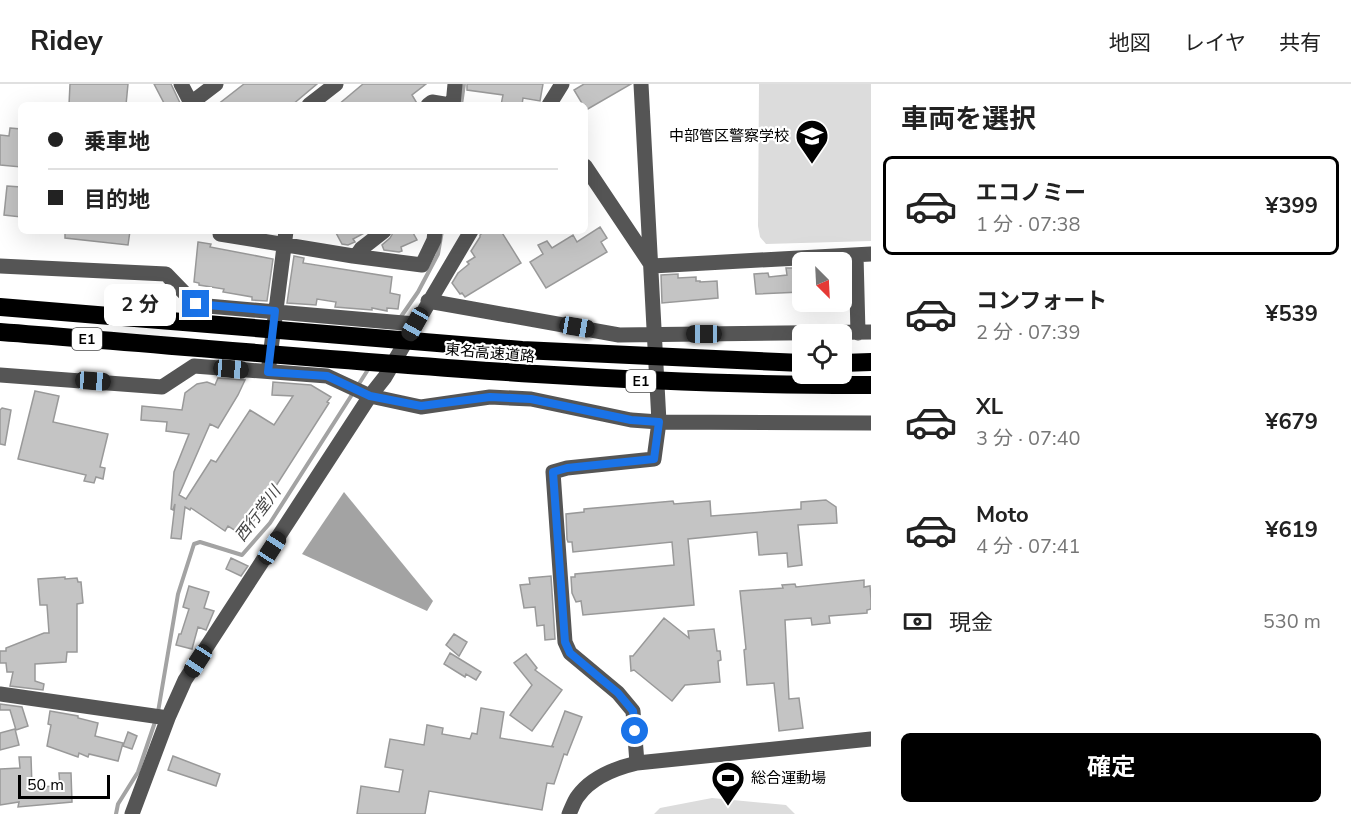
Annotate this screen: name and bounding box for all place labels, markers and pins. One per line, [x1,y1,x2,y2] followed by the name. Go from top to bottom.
[794,118,830,165] school or university icon: 中部管区警察学校
[669,126,789,146] place label: 中部管区警察学校
[710,760,746,807] sports icon: 総合運動場
[751,768,826,788] place label: 総合運動場

